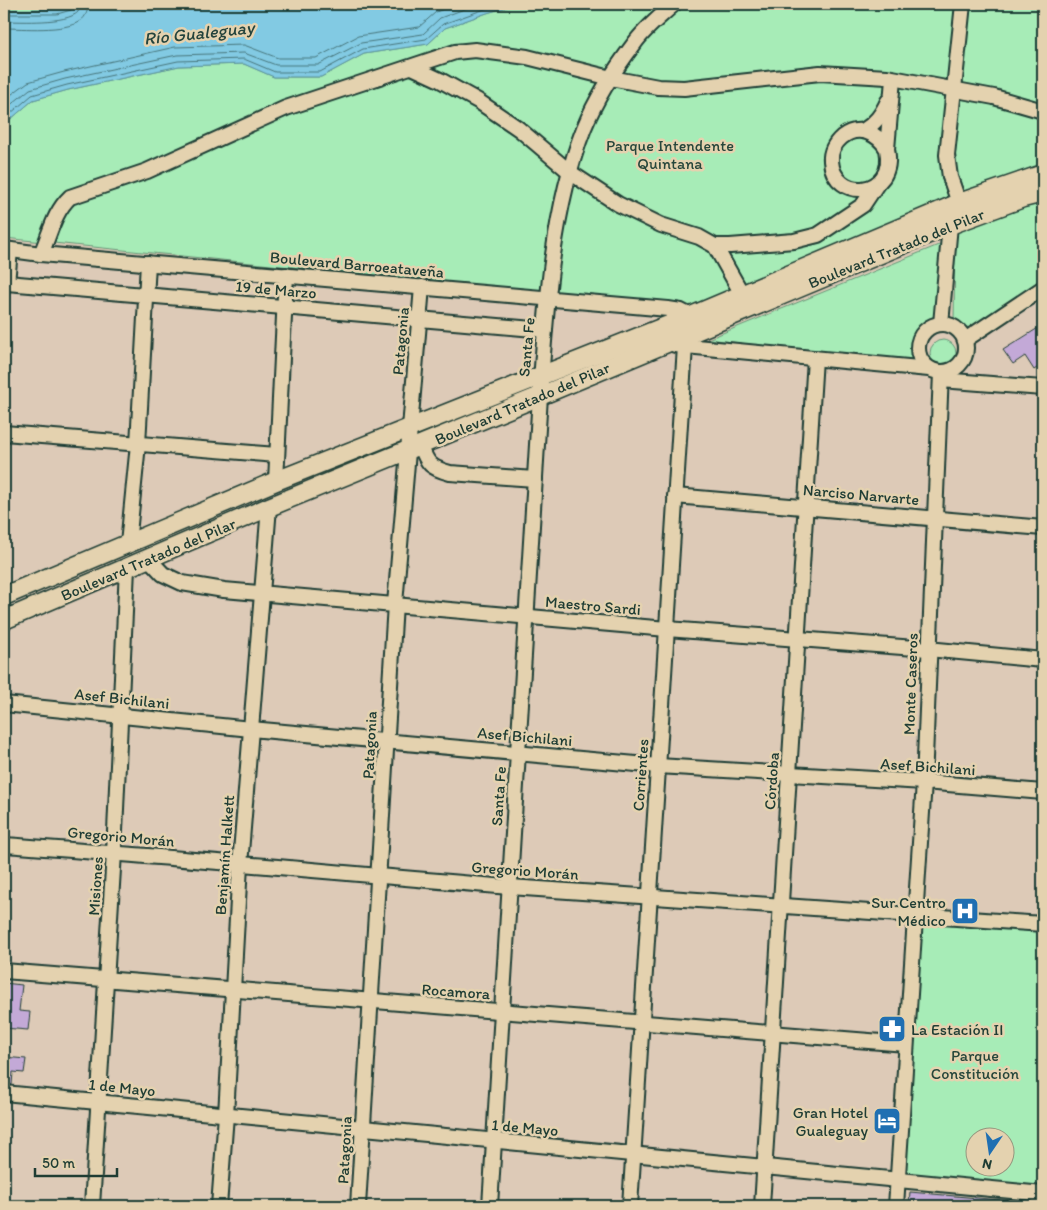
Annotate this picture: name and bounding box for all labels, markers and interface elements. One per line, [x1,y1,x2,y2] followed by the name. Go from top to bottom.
[143,16,258,50] water label: Río Gualeguay
[606,136,734,173] park label: Parque Intendente Quintana
[805,204,987,293] street label: Boulevard Tratado del Pilar
[269,247,445,282] street label: Boulevard Barroeataveña
[235,276,317,303] street label: 19 de Marzo
[388,306,413,376] street label: Patagonia
[514,316,539,378] street label: Santa Fe
[432,358,613,449] street label: Boulevard Tratado del Pilar
[802,480,920,509] street label: Narciso Narvarte
[58,514,239,605] street label: Boulevard Tratado del Pilar
[544,592,642,619] street label: Maestro Sardi
[899,633,922,735] street label: Monte Caseros
[74,684,170,713] street label: Asef Bichilani
[358,710,381,780] street label: Patagonia
[477,723,573,750] street label: Asef Bichilani
[628,738,653,812] street label: Corrientes
[760,751,783,811] street label: Córdoba
[880,754,976,779] street label: Asef Bichilani
[487,765,510,827] street label: Santa Fe
[211,794,238,916] street label: Benjamín Halkett
[67,822,176,851] street label: Gregorio Morán
[84,856,107,916] street label: Misiones
[471,857,580,884] street label: Gregorio Morán
[871,893,946,930] place label: Sur Centro Médico
[950,896,980,926] hospital icon: Sur Centro Médico
[421,980,492,1003] street label: Rocamora
[877,1014,907,1044] pharmacy icon: La Estación II
[911,1020,1003,1039] place label: La Estación II
[931,1046,1019,1083] park label: Parque Constitución
[88,1075,156,1100] street label: 1 de Mayo
[793,1103,868,1140] place label: Gran Hotel Gualeguay
[872,1106,902,1136] hotel icon: Gran Hotel Gualeguay
[333,1115,356,1185] street label: Patagonia
[491,1115,559,1140] street label: 1 de Mayo
[964,1128,1014,1178] north arrow
[35,1145,118,1177] scale bar
[42,1154,75,1172] text: 50 m
[981,1155,994,1174] text: N

